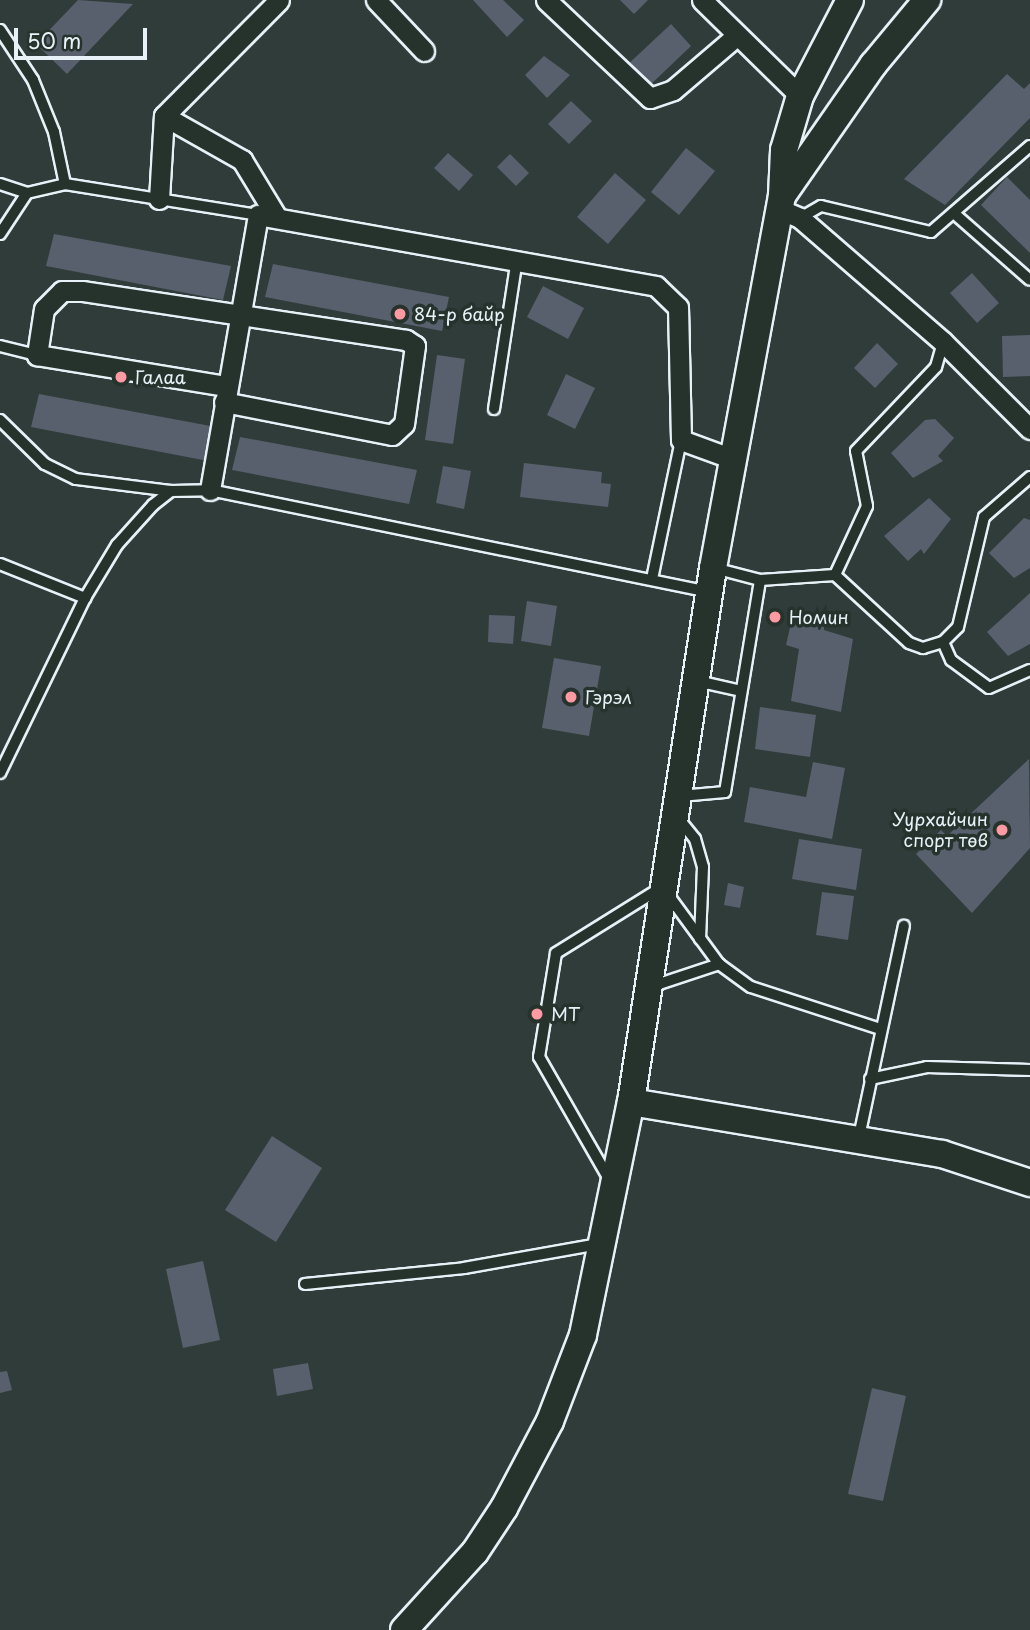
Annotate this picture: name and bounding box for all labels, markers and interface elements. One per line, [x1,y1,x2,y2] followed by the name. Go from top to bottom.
[18,14,150,58] scale bar
[27,24,81,56] text: 50 m
[414,303,505,325] place label: 84-р байр
[392,306,408,322] marker: 84-р байр
[135,366,186,388] place label: Галаа
[113,369,129,385] marker: Галаа
[789,606,849,628] place label: Номин
[767,609,783,625] marker: Номин
[585,686,632,708] place label: Гэрэл
[563,689,579,705] marker: Гэрэл
[893,809,988,852] place label: Уурхайчин спорт төв
[994,822,1010,838] marker: Уурхайчин спорт төв
[551,1003,580,1025] place label: МТ
[529,1006,545,1022] marker: МТ

